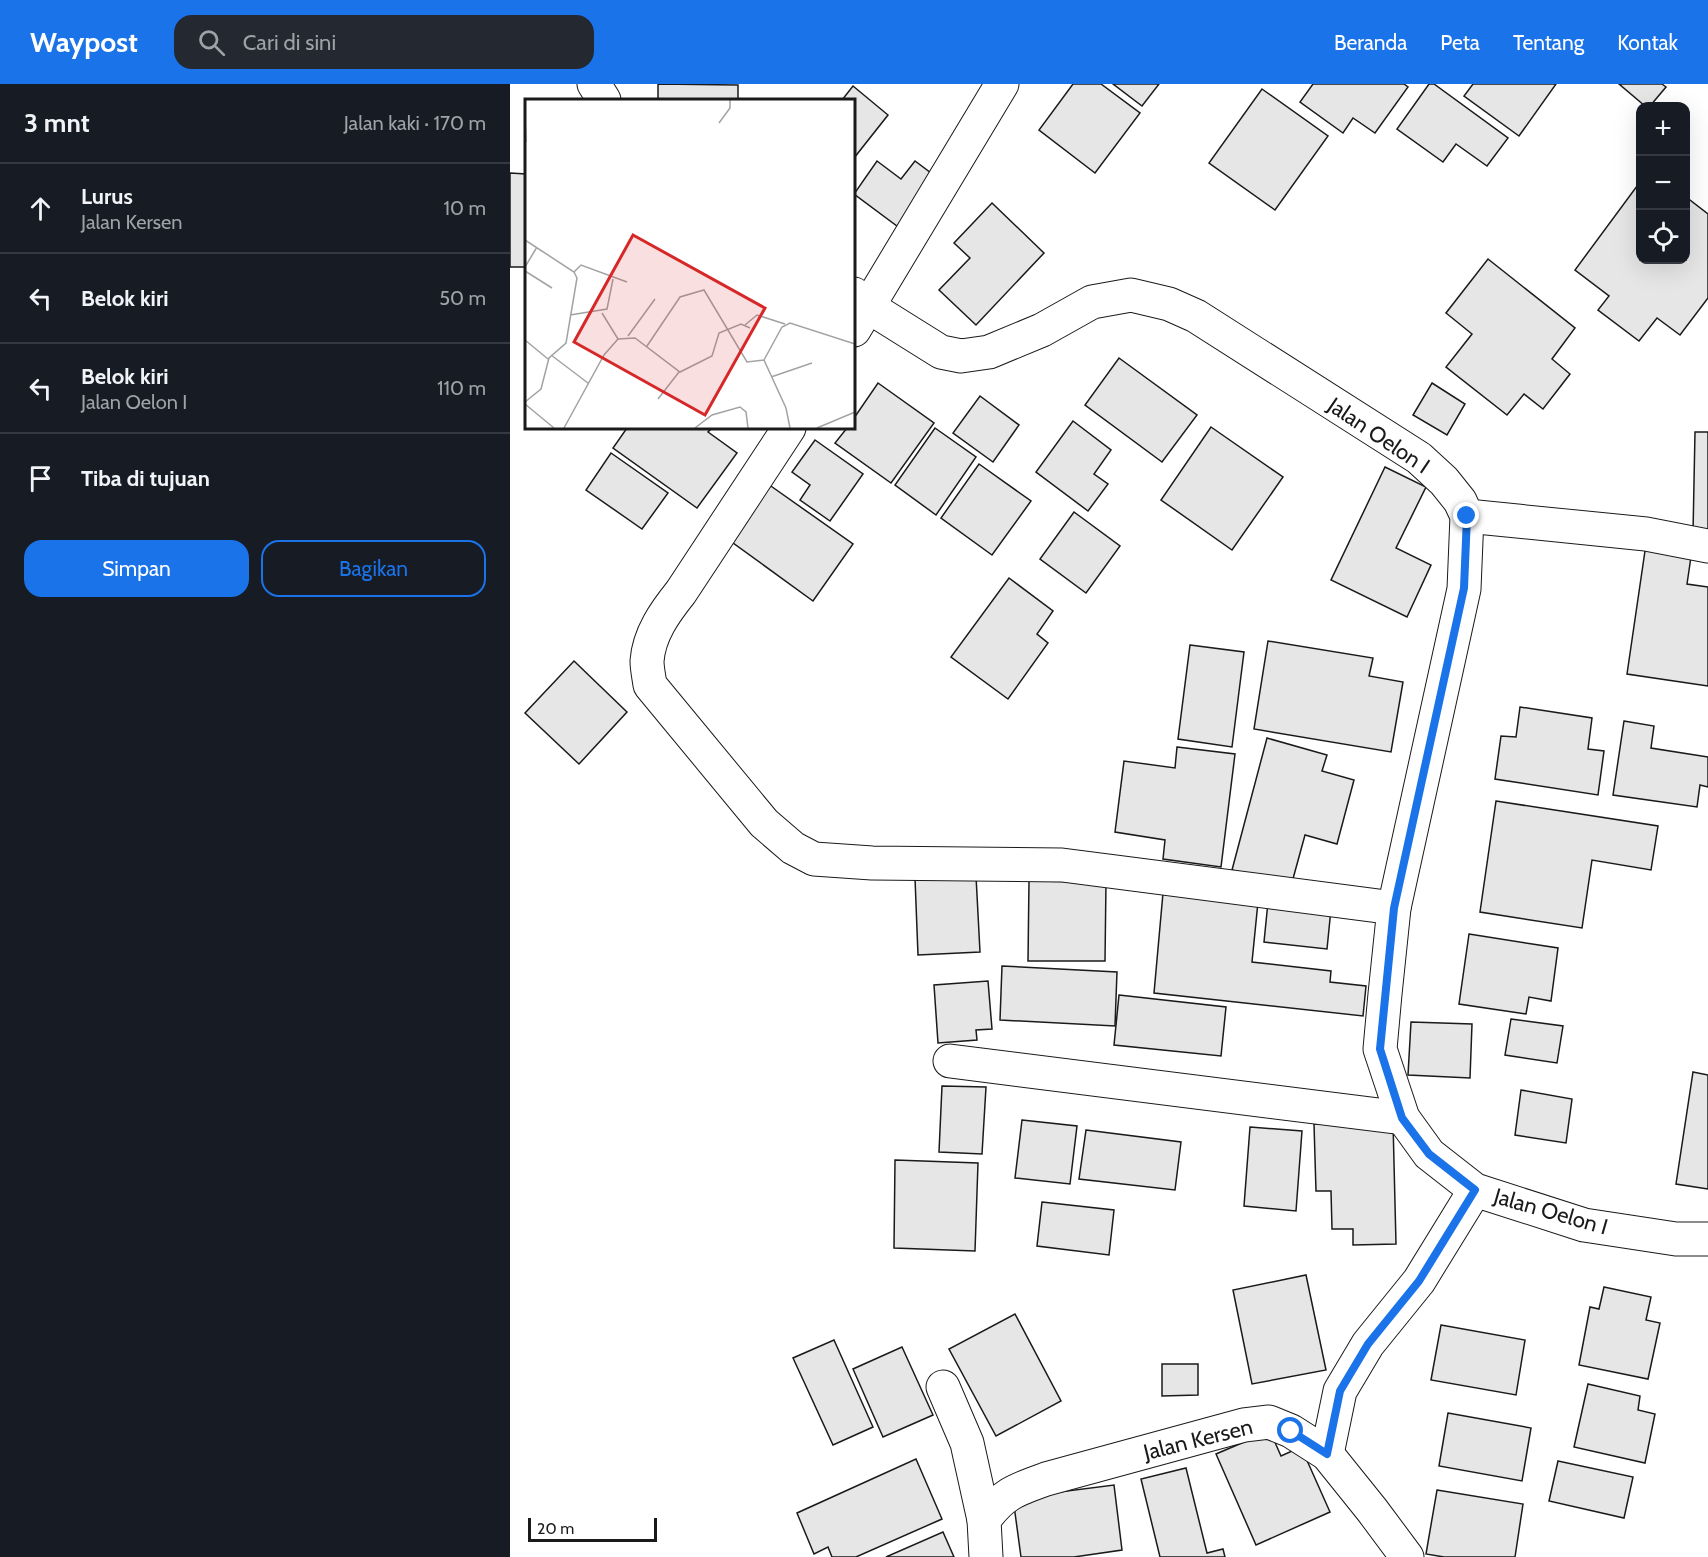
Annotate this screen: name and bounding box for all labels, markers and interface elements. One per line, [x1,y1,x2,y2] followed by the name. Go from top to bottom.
[174,15,594,69] search box
[30,25,138,59] text: Waypost
[195,26,228,59] icon: search
[243,29,336,56] text: Cari di sini
[1334,30,1407,55] text: Beranda
[1440,30,1480,55] text: Peta
[1513,30,1584,55] text: Tentang
[1617,30,1678,55] text: Kontak
[525,99,855,429] inset map
[1636,102,1690,264] map controls
[1636,102,1690,156] button: +
[24,107,90,139] text: 3 mnt
[344,111,486,135] text: Jalan kaki · 170 m
[1636,156,1690,210] button: −
[81,183,133,210] text: Lurus
[24,192,57,225] icon: ahead
[443,196,486,220] text: 10 m
[81,210,182,234] text: Jalan Kersen
[1636,210,1690,264] button: locate
[24,282,57,315] icon: left
[81,285,168,312] text: Belok kiri
[439,286,486,310] text: 50 m
[81,363,168,390] text: Belok kiri
[24,372,57,405] icon: left
[437,376,486,400] text: 110 m
[81,390,187,414] text: Jalan Oelon I
[1322,391,1435,479] street label: Jalan Oelon I
[24,462,57,495] icon: arrive
[81,465,210,492] text: Tiba di tujuan
[1453,502,1479,528] route end
[24,540,249,597] button: Simpan
[261,540,486,597] button: Bagikan
[1490,1182,1611,1241] street label: Jalan Oelon I
[1140,1413,1256,1466] street label: Jalan Kersen
[1277,1417,1303,1443] route start
[528,1515,657,1542] scale bar
[537,1519,574,1538] text: 20 m

